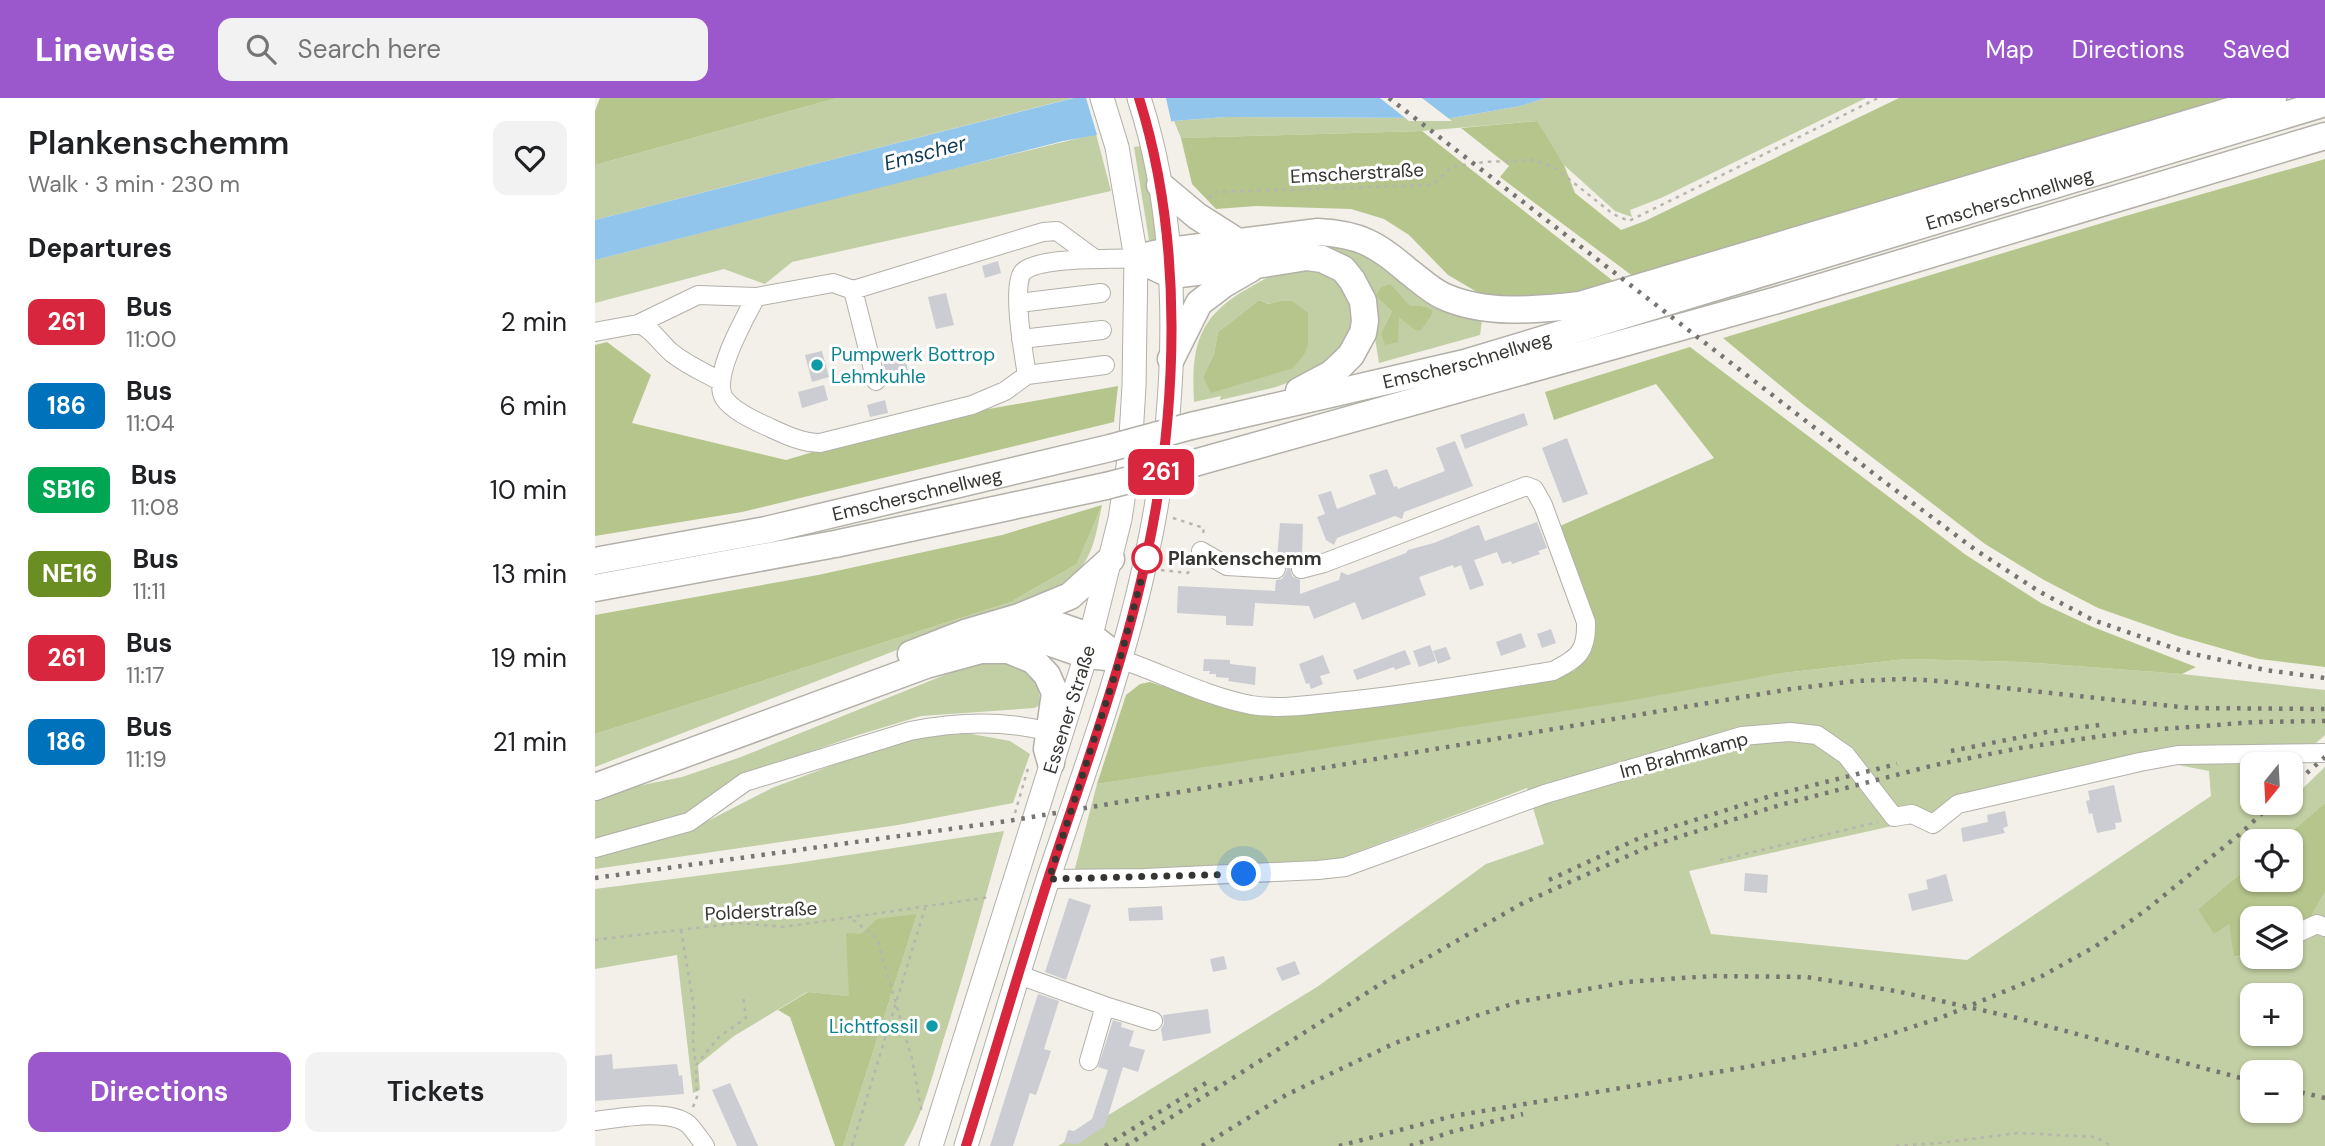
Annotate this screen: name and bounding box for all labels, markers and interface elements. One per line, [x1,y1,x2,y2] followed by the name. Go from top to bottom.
[218,18,708,81] search box
[35,28,176,71] text: Linewise
[242,30,280,68] icon: search
[298,32,441,66] text: Search here
[1986,34,2034,65] text: Map
[2072,34,2185,65] text: Directions
[2223,34,2290,65] text: Saved
[28,121,289,164] text: Plankenschemm
[493,121,567,195] button: heart
[881,128,970,177] water label: Emscher
[1290,157,1424,189] street label: Emscherstraße
[1923,161,2097,236] street label: Emscherschnellweg
[28,169,240,199] text: Walk · 3 min · 230 m
[28,231,172,265] text: Departures
[126,290,172,324] text: Bus
[501,305,567,339] text: 2 min
[48,306,85,337] text: 261
[126,324,176,354] text: 11:00
[1380,325,1555,394] street label: Emscherschnellweg
[831,342,995,389] place label: Pumpwerk Bottrop Lehmkuhle
[809,357,825,373] marker: Pumpwerk Bottrop Lehmkuhle
[126,374,172,408] text: Bus
[499,389,567,423] text: 6 min
[47,390,86,421] text: 186
[126,408,175,438] text: 11:04
[1121,449,1201,495] line badge: 261
[1142,456,1180,487] text: 261
[131,458,177,492] text: Bus
[829,462,1005,526] street label: Emscherschnellweg
[490,473,567,507] text: 10 min
[42,474,96,505] text: SB16
[131,492,179,522] text: 11:08
[132,542,179,576] text: Bus
[1132,543,1162,573] marker: Plankenschemm
[1168,546,1322,571] place label: Plankenschemm
[492,557,567,591] text: 13 min
[42,558,97,589] text: NE16
[132,576,166,606] text: 11:11
[126,626,172,660] text: Bus
[491,641,567,675] text: 19 min
[48,642,85,673] text: 261
[1037,642,1101,777] street label: Essener Straße
[126,660,164,690] text: 11:17
[126,710,172,744] text: Bus
[493,725,567,759] text: 21 min
[47,726,86,757] text: 186
[1617,726,1751,784] street label: Im Brahmkamp
[126,744,167,774] text: 11:19
[2240,752,2303,816] north arrow
[2240,752,2303,1123] map controls
[2240,829,2303,892] button: locate
[1226,856,1261,891] your location
[704,896,818,926] street label: Polderstraße
[2240,906,2303,969] button: layers
[2240,983,2303,1046] button: +
[829,1014,918,1039] place label: Lichtfossil
[924,1018,940,1034] marker: Lichtfossil
[28,1052,291,1132] button: Directions
[305,1052,567,1132] button: Tickets
[2240,1060,2303,1123] button: −

